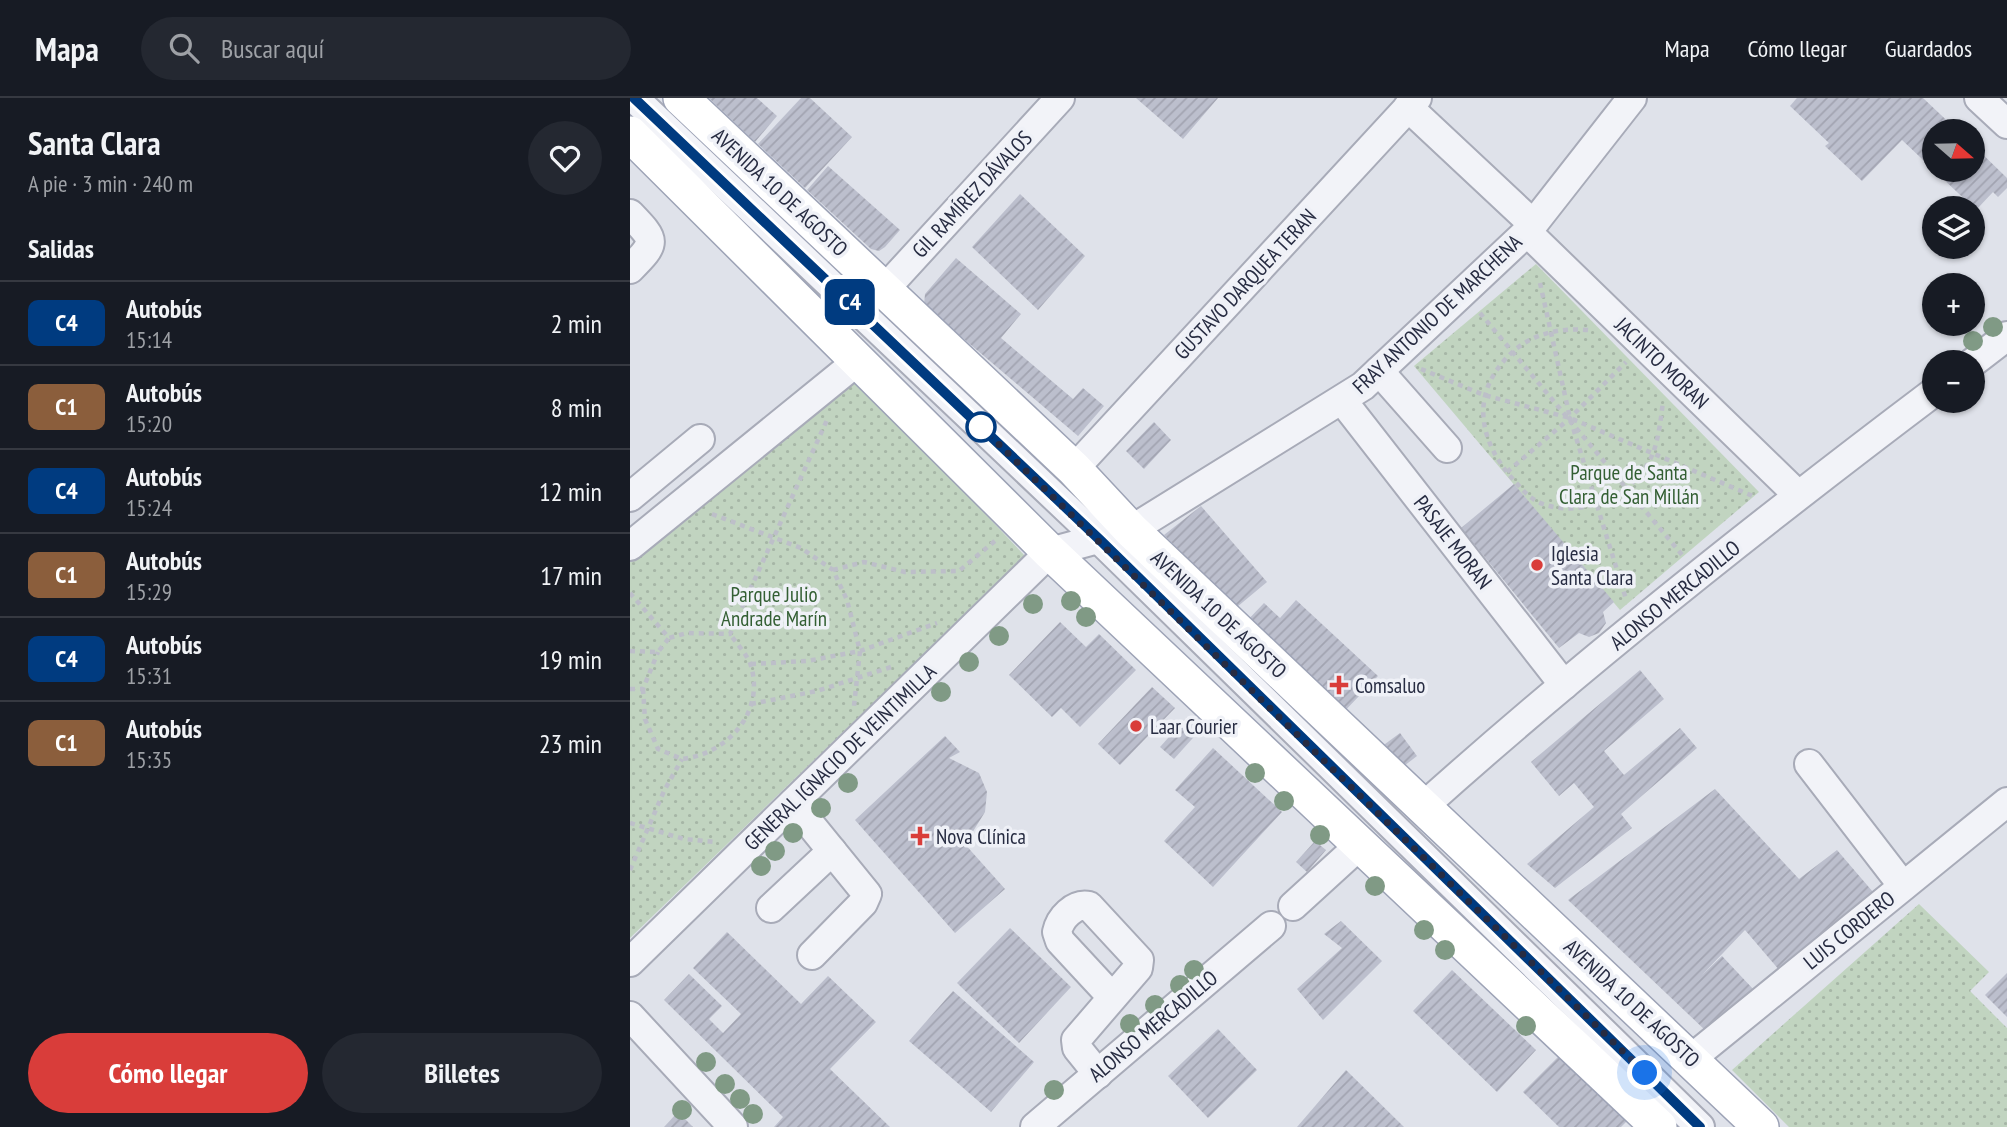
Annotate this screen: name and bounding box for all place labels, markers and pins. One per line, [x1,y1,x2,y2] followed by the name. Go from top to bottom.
[966,412,996,442] unlabelled marker
[1551,540,1633,591] place label: Iglesia Santa Clara
[1529,557,1545,573] marker: Iglesia Santa Clara
[1355,672,1425,699] place label: Comsaluo
[1329,675,1349,695] marker: Comsaluo
[1150,713,1238,740] place label: Laar Courier
[1128,718,1144,734] marker: Laar Courier
[936,823,1026,850] place label: Nova Clínica
[910,826,930,846] marker: Nova Clínica

